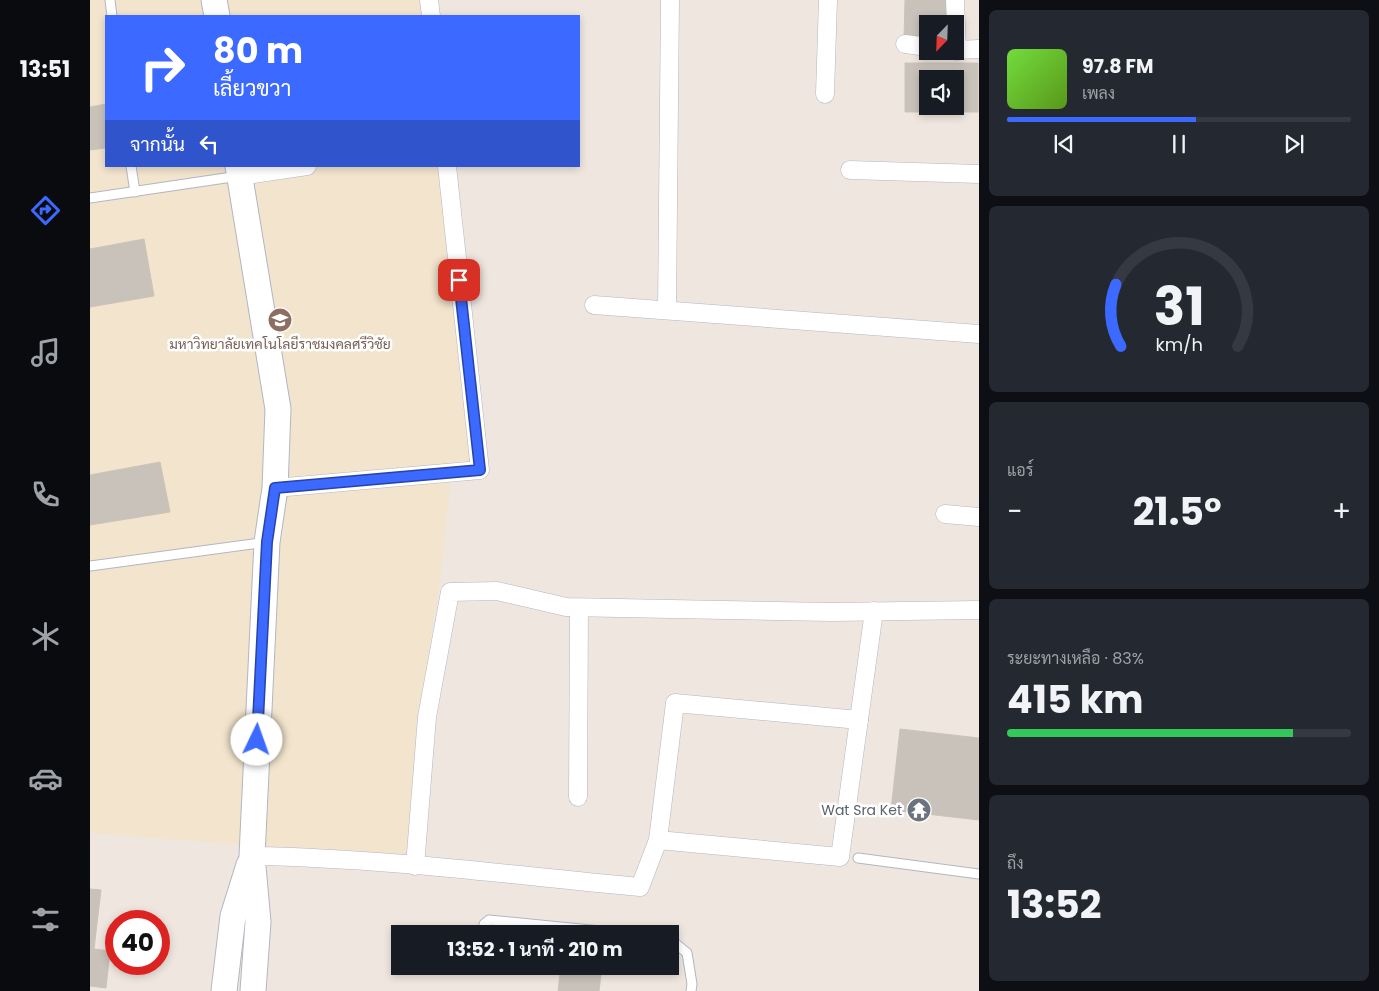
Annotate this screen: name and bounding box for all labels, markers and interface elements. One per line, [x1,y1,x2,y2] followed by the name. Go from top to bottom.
[919,15,964,60] north arrow
[919,15,964,115] map controls
[213,26,303,75] text: 80 m
[130,35,195,100] icon: right
[1082,53,1153,80] text: 97.8 FM
[20,54,70,85] text: 13:51
[919,70,964,115] button: sound
[213,73,291,104] text: เลี้ยวขวา
[1082,82,1115,105] text: เพลง
[195,130,223,158] icon: left
[1050,130,1078,158] icon: previous
[1165,130,1193,158] icon: pause
[1280,130,1308,158] icon: next
[130,131,185,158] text: จากนั้น
[28,193,63,228] icon: directions
[438,259,480,301] pin
[445,266,473,294] icon: arrive
[1153,270,1205,343] text: 31
[267,307,293,333] school or university icon: มหาวิทยาลัยเทคโนโลยีราชมงคลศรีวิชัย
[1155,332,1203,357] text: km/h
[169,334,391,354] place label: มหาวิทยาลัยเทคโนโลยีราชมงคลศรีวิชัย
[28,335,63,370] icon: music
[1007,459,1033,482] text: แอร์
[28,477,63,512] icon: phone
[1133,485,1222,538] text: 21.5°
[1007,492,1022,531] text: −
[1332,492,1351,531] text: +
[28,619,63,654] icon: climate
[1007,647,1144,670] text: ระยะทางเหลือ · 83%
[1007,673,1144,726] text: 415 km
[230,713,282,765] position arrow
[28,761,63,796] icon: car
[906,797,932,823] temple icon: Wat Sra Ket
[821,800,902,820] place label: Wat Sra Ket
[1007,852,1024,875] text: ถึง
[1007,878,1101,931] text: 13:52
[28,902,63,937] icon: filters
[105,910,170,975] speed limit sign: 40
[447,936,623,963] text: 13:52 · 1 นาที · 210 m

